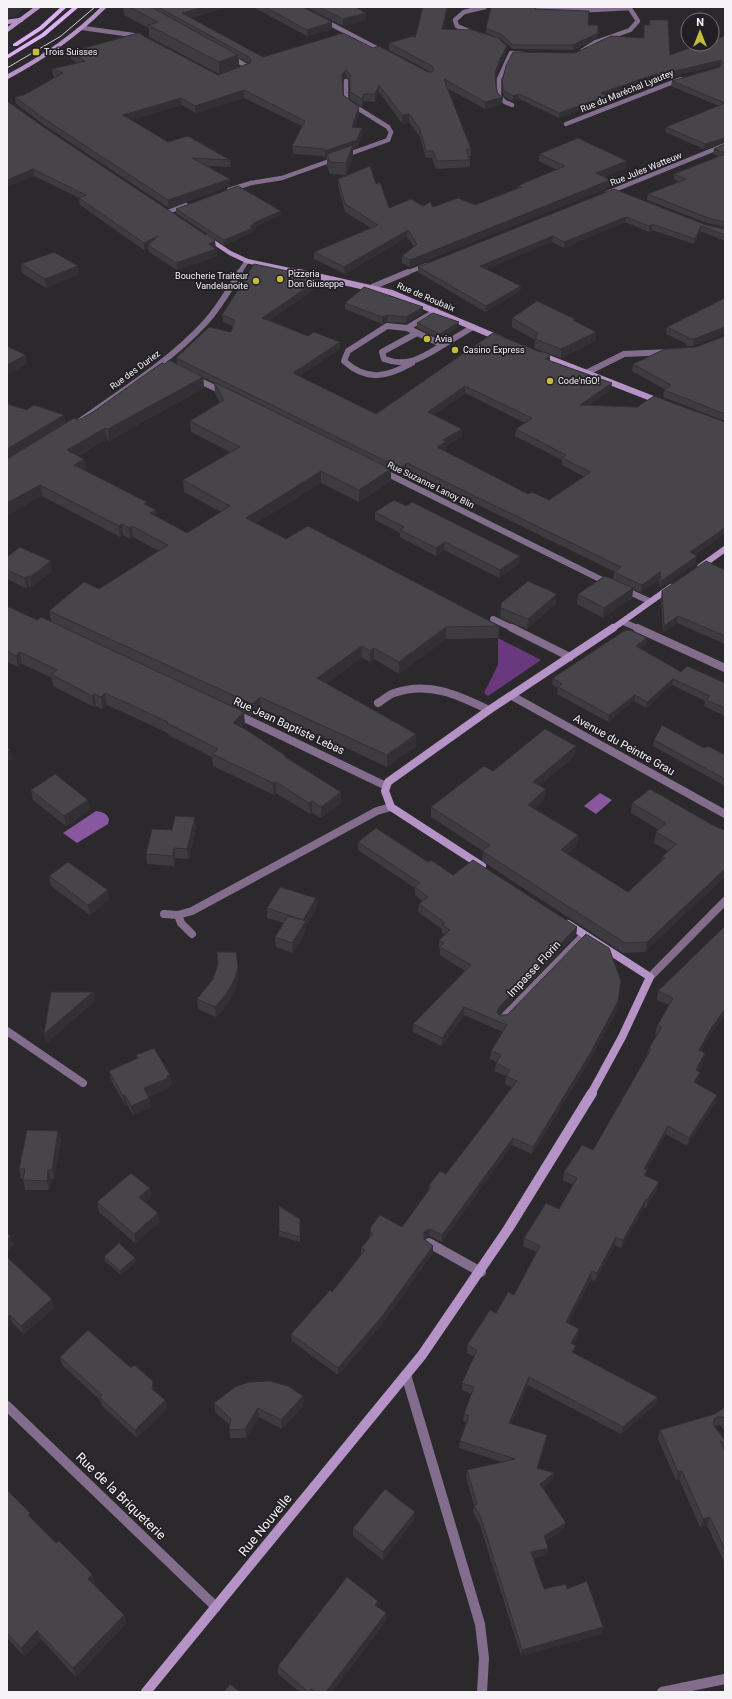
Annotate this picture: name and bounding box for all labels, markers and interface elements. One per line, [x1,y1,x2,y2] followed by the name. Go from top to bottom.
[680,12,720,52] north arrow
[696,16,704,29] text: N
[31,47,41,57] marker: Trois Suisses
[44,47,98,57] place label: Trois Suisses
[579,67,676,114] street label: Rue du Maréchal Lyautey
[609,150,684,188] street label: Rue Jules Watteuw
[288,269,344,289] place label: Pizzeria Don Giuseppe
[175,271,248,291] place label: Boucherie Traiteur Vandelanoite
[275,274,285,284] marker: Pizzeria Don Giuseppe
[251,276,261,286] marker: Boucherie Traiteur Vandelanoite
[396,280,457,314] street label: Rue de Roubaix
[422,334,432,344] marker: Avia
[435,334,452,344] place label: Avia
[450,345,460,355] marker: Casino Express
[463,345,525,355] place label: Casino Express
[108,348,162,392] street label: Rue des Duriez
[545,376,555,386] marker: Code'nGO!
[558,376,600,386] place label: Code'nGO!
[386,460,476,510] street label: Rue Suzanne Lanoy Blin
[232,695,347,758] street label: Rue Jean Baptiste Lebas
[571,712,677,778] street label: Avenue du Peintre Grau
[505,938,563,1000] street label: Impasse Florin
[73,1449,169,1543] street label: Rue de la Briqueterie
[235,1491,295,1559] street label: Rue Nouvelle

